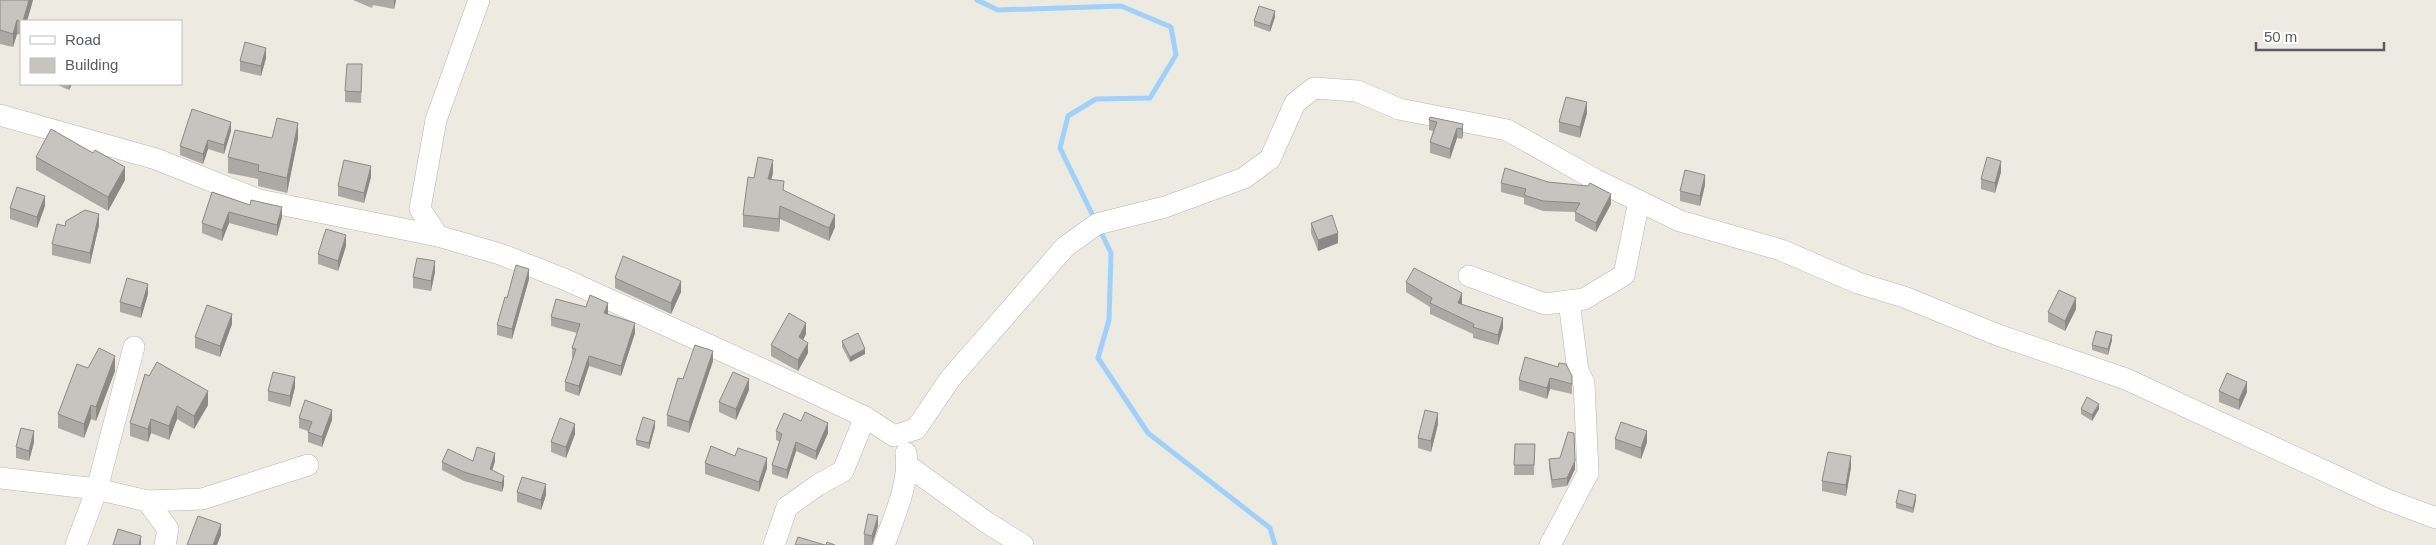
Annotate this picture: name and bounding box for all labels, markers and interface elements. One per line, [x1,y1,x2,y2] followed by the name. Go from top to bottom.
[20,20,182,85] legend
[2256,20,2384,52] scale bar
[2264,28,2297,45] text: 50 m
[65,31,101,48] text: Road
[65,56,118,73] text: Building

